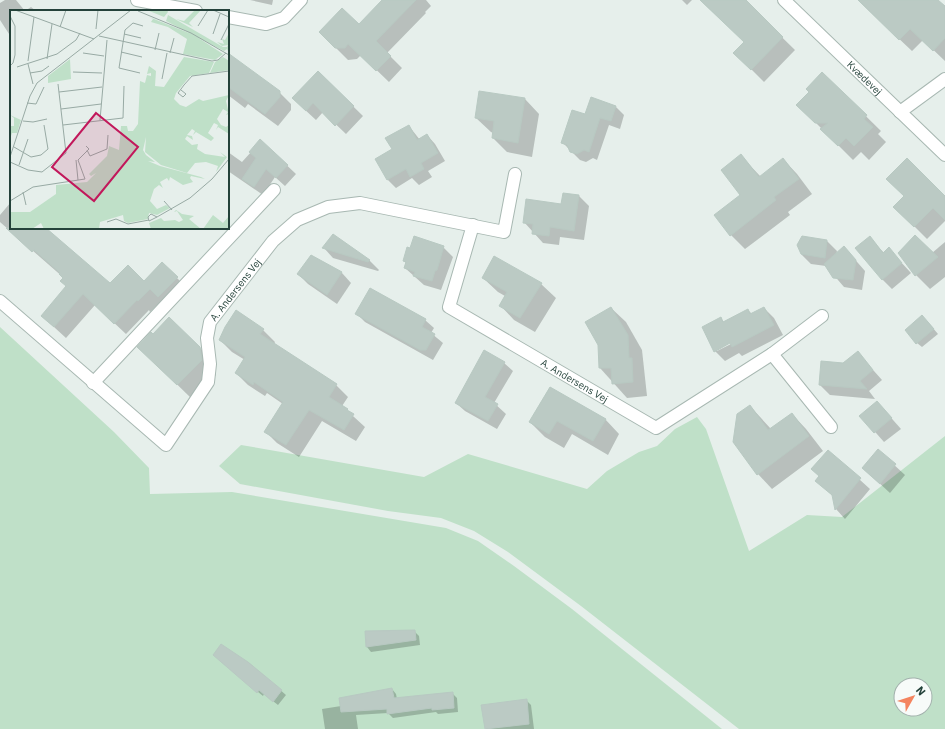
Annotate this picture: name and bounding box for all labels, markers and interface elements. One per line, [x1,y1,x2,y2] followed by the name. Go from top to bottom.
[10,10,229,229] inset map
[844,58,885,98] street label: Kvædevej
[207,256,264,324] street label: A. Andersens Vej
[539,356,611,405] street label: A. Andersens Vej
[893,677,933,717] north arrow
[913,683,929,698] text: N

